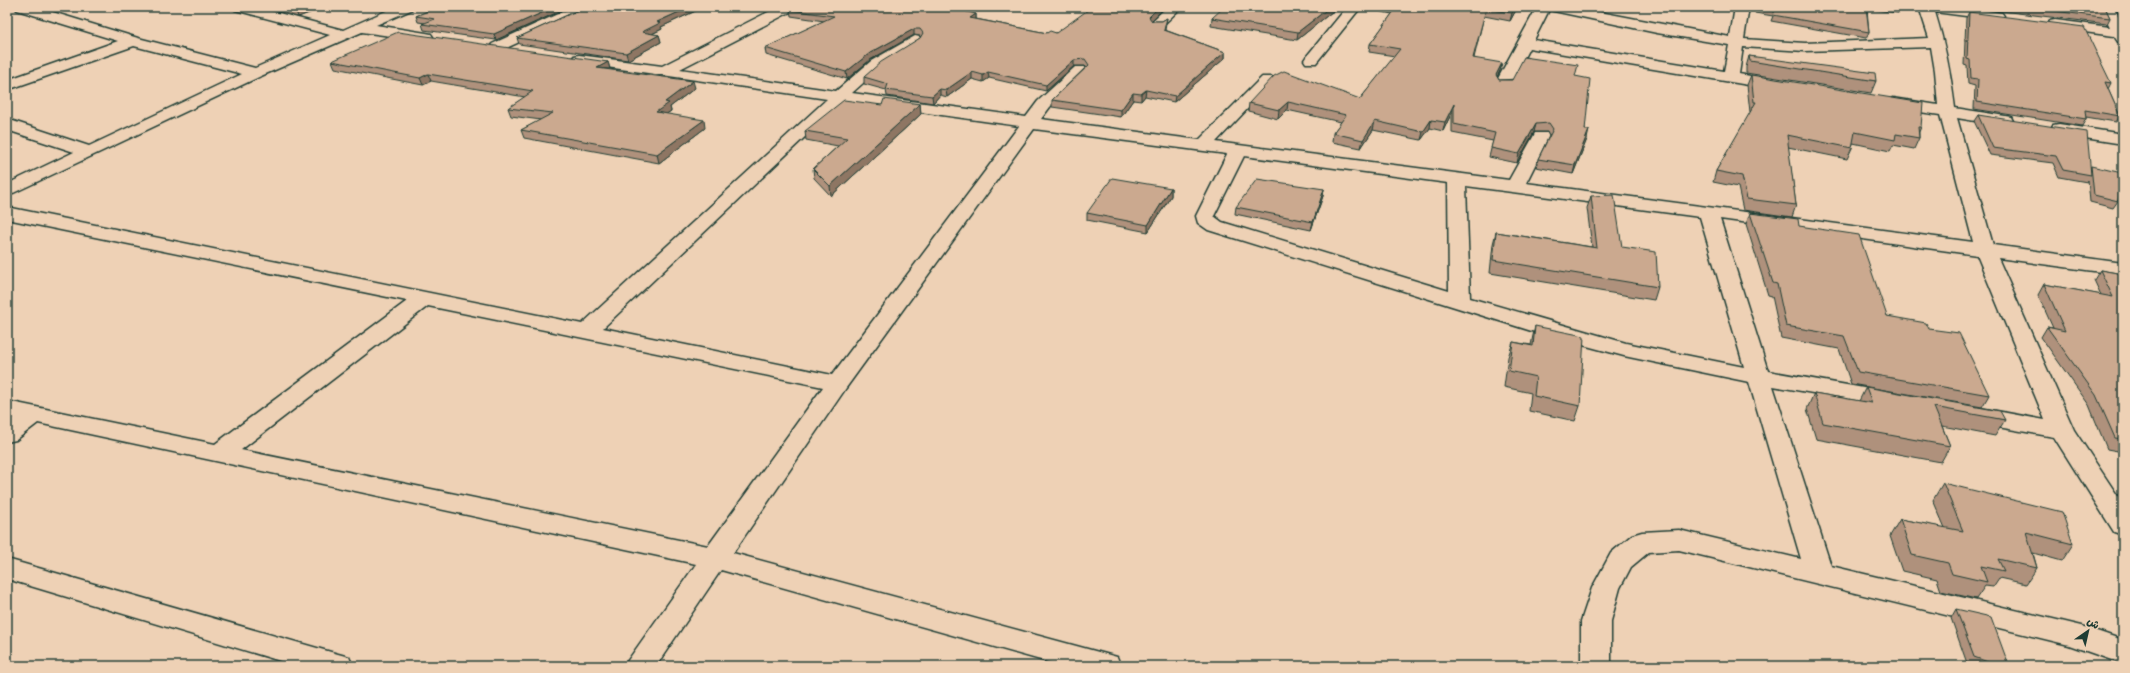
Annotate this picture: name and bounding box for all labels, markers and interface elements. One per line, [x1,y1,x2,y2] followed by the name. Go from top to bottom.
[2068,611,2108,651] north arrow
[2084,614,2102,633] text: ش

